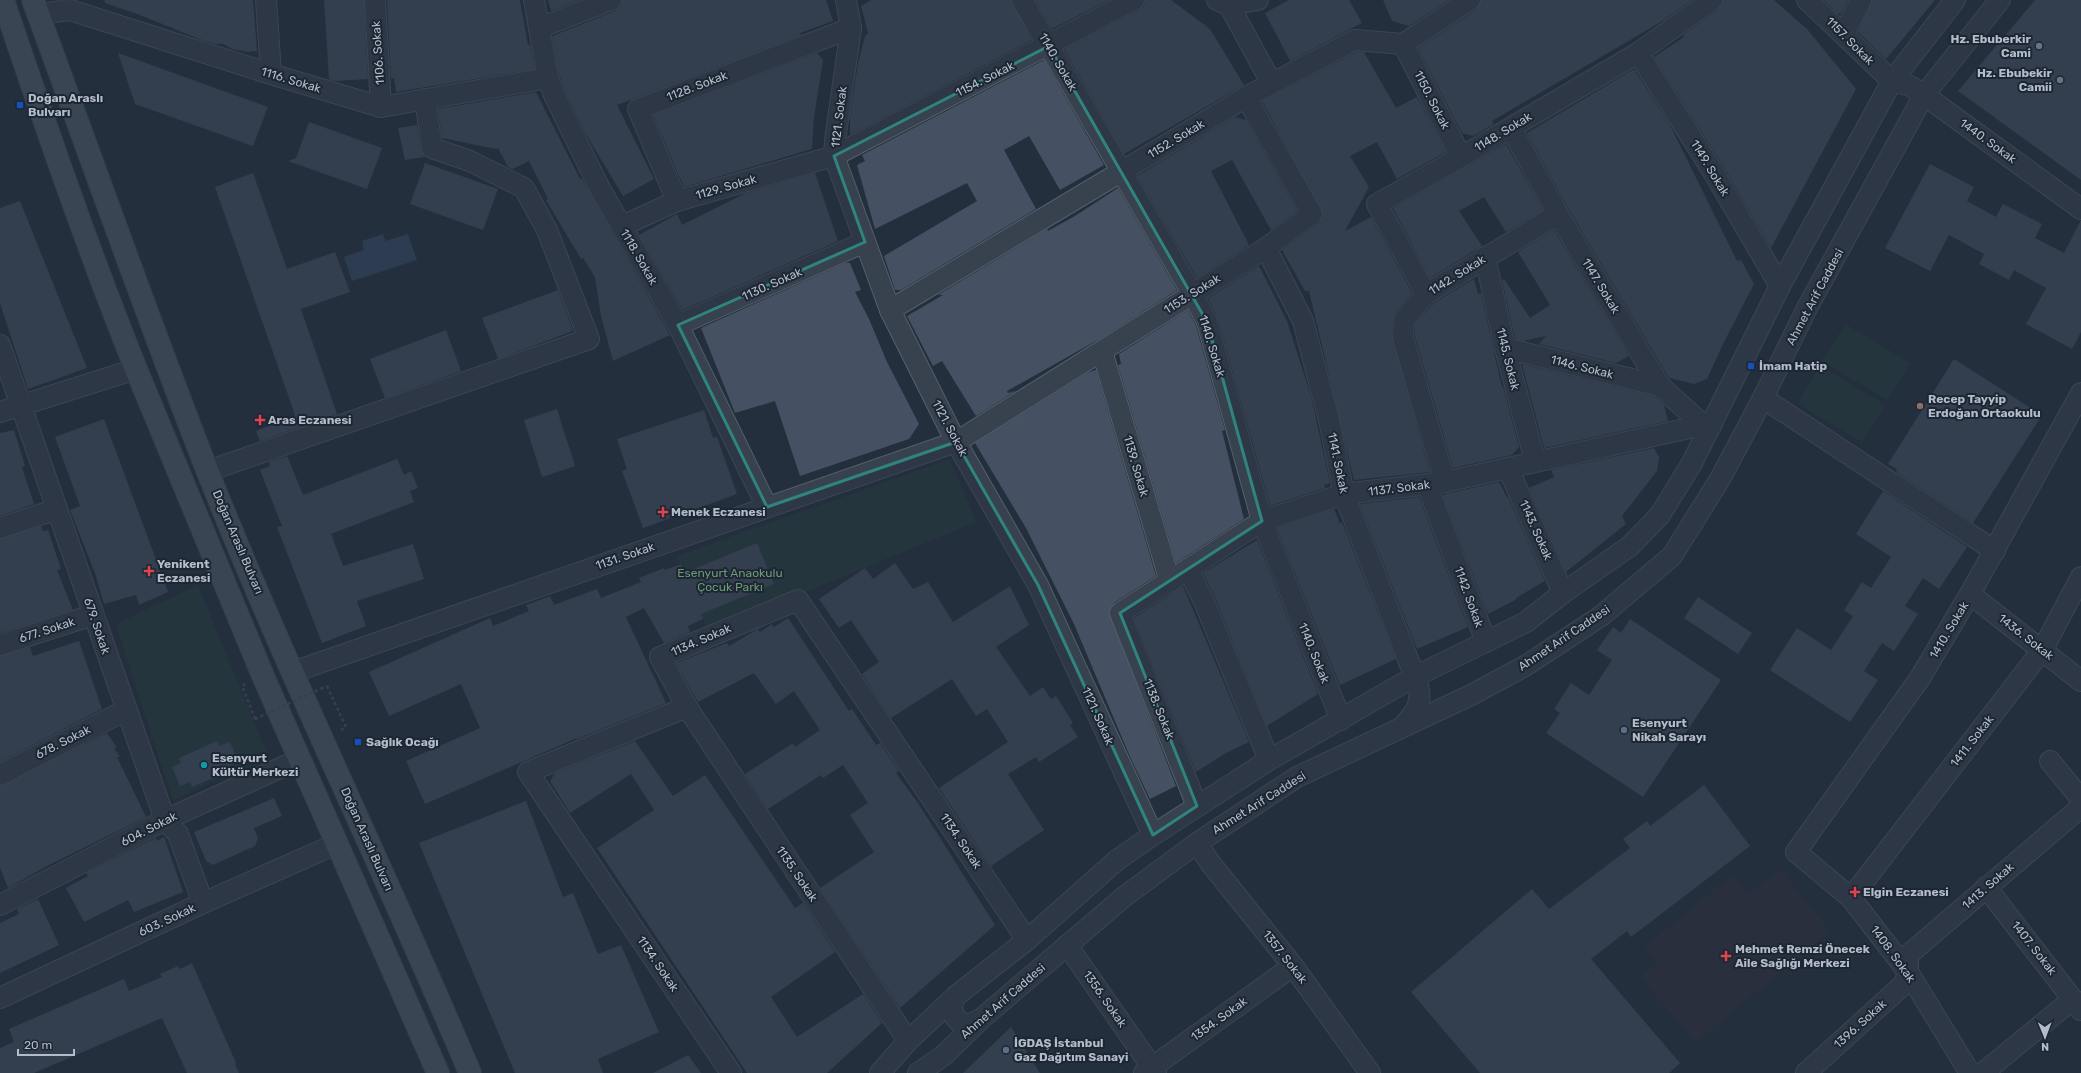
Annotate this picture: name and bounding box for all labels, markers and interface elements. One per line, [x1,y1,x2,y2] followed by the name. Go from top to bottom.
[1823,14,1877,68] street label: 1157. Sokak
[369,20,387,86] street label: 1106. Sokak
[1036,31,1081,94] street label: 1140. Sokak
[1950,32,2032,60] place label: Hz. Ebuberkir Cami
[2034,41,2044,51] marker: Hz. Ebuberkir Cami
[953,58,1017,100] street label: 1154. Sokak
[259,64,323,96] street label: 1116. Sokak
[1977,66,2053,94] place label: Hz. Ebubekir Camii
[665,68,730,104] street label: 1128. Sokak
[1411,68,1453,132] street label: 1150. Sokak
[2055,75,2065,85] marker: Hz. Ebubekir Camii
[828,85,850,148] street label: 1121. Sokak
[28,91,103,119] place label: Doğan Araslı Bulvarı
[15,100,25,110] marker: Doğan Araslı Bulvarı
[1472,109,1535,155] street label: 1148. Sokak
[1145,116,1208,161] street label: 1152. Sokak
[1957,116,2020,167] street label: 1440. Sokak
[1688,137,1733,199] street label: 1149. Sokak
[694,171,759,202] street label: 1129. Sokak
[617,227,661,288] street label: 1118. Sokak
[1784,246,1846,348] street label: Ahmet Arif Caddesi
[1426,252,1489,298] street label: 1142. Sokak
[1579,256,1623,317] street label: 1147. Sokak
[740,264,805,303] street label: 1130. Sokak
[1161,271,1223,317] street label: 1153. Sokak
[1196,313,1228,380] street label: 1140. Sokak
[1493,326,1523,392] street label: 1145. Sokak
[1549,352,1616,382] street label: 1146. Sokak
[1759,359,1828,373] place label: İmam Hatip
[1746,361,1756,371] marker: İmam Hatip
[1928,392,2041,420] place label: Recep Tayyip Erdoğan Ortaokulu
[929,397,971,459] street label: 1121. Sokak
[1915,401,1925,411] marker: Recep Tayyip Erdoğan Ortaokulu
[268,413,352,427] place label: Aras Eczanesi
[255,415,265,425] marker: Aras Eczanesi
[1325,431,1351,495] street label: 1141. Sokak
[1121,434,1152,499] street label: 1139. Sokak
[1367,477,1431,499] street label: 1137. Sokak
[210,488,266,596] street label: Doğan Araslı Bulvarı
[1517,498,1556,563] street label: 1143. Sokak
[671,505,766,519] place label: Menek Eczanesi
[658,507,668,517] marker: Menek Eczanesi
[594,539,657,573] street label: 1131. Sokak
[157,557,210,585] place label: Yenikent Eczanesi
[1451,565,1487,630] street label: 1142. Sokak
[144,566,154,576] marker: Yenikent Eczanesi
[677,566,783,594] park label: Esenyurt Anaokulu Çocuk Parkı
[81,596,113,657] street label: 679. Sokak
[1926,598,1972,661] street label: 1410. Sokak
[1516,602,1613,674] street label: Ahmet Arif Caddesi
[1996,611,2057,663] street label: 1436. Sokak
[17,614,77,646] street label: 677. Sokak
[669,621,734,659] street label: 1134. Sokak
[1295,621,1333,686] street label: 1140. Sokak
[1140,677,1178,742] street label: 1138. Sokak
[1079,685,1117,748] street label: 1121. Sokak
[1947,712,1997,770] street label: 1411. Sokak
[1632,716,1706,744] place label: Esenyurt Nikah Sarayı
[33,722,94,762] street label: 678. Sokak
[1619,725,1629,735] marker: Esenyurt Nikah Sarayı
[366,735,439,749] place label: Sağlık Ocağı
[353,737,363,747] marker: Sağlık Ocağı
[212,751,298,779] place label: Esenyurt Kültür Merkezi
[199,760,209,770] marker: Esenyurt Kültür Merkezi
[1210,769,1308,837] street label: Ahmet Arif Caddesi
[338,785,396,893] street label: Doğan Araslı Bulvarı
[119,808,180,849] street label: 604. Sokak
[937,811,985,872] street label: 1134. Sokak
[773,844,821,905] street label: 1135. Sokak
[1959,859,2017,912] street label: 1413. Sokak
[1863,885,1949,899] place label: Elgin Eczanesi
[1850,887,1860,897] marker: Elgin Eczanesi
[136,900,198,939] street label: 603. Sokak
[2009,918,2060,978] street label: 1407. Sokak
[1868,923,1919,986] street label: 1408. Sokak
[1260,927,1311,987] street label: 1357. Sokak
[634,934,682,995] street label: 1134. Sokak
[1735,942,1870,970] place label: Mehmet Remzi Önecek Aile Sağlığı Merkezi
[1720,950,1732,962] marker: Mehmet Remzi Önecek Aile Sağlığı Merkezi
[958,960,1048,1042] street label: Ahmet Arif Caddesi
[1080,968,1130,1031] street label: 1356. Sokak
[1188,993,1250,1044] street label: 1354. Sokak
[1831,996,1890,1051] street label: 1396. Sokak
[2025,1017,2065,1057] north arrow
[18,1031,74,1057] scale bar
[1014,1036,1128,1064] place label: İGDAŞ İstanbul Gaz Dağıtım Sanayi
[24,1038,52,1052] text: 20 m
[2041,1040,2049,1053] text: N
[1001,1045,1011,1055] marker: İGDAŞ İstanbul Gaz Dağıtım Sanayi

